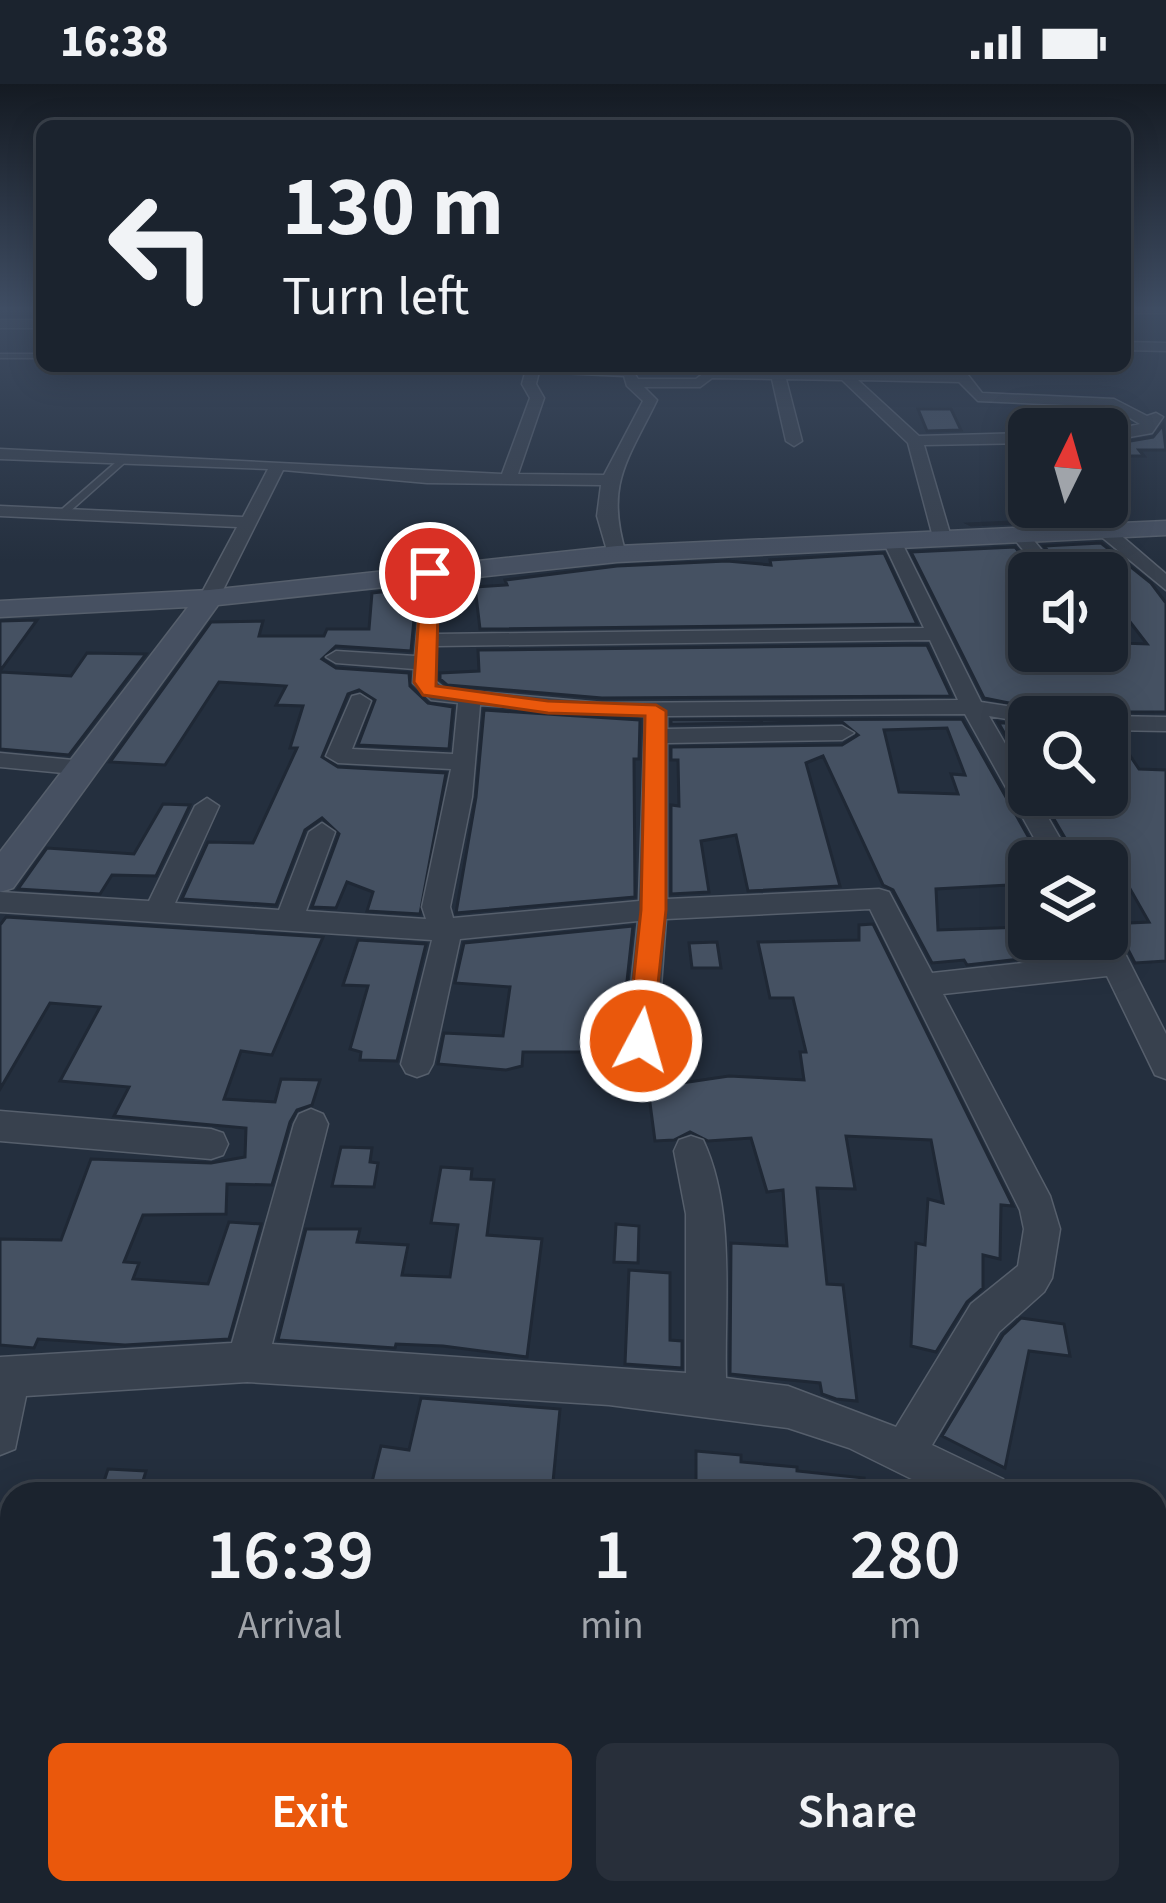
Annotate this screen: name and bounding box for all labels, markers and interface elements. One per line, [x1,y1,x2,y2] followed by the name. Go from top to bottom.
[60,10,169,74] text: 16:38
[282,148,504,268] text: 130 m
[84,168,240,324] icon: left
[282,259,469,336] text: Turn left
[1008,408,1128,528] north arrow
[1008,408,1128,960] map controls
[379,522,481,624] pin
[397,540,463,606] icon: arrive
[1008,552,1128,672] button: sound
[1008,696,1128,816] button: search
[1008,840,1128,960] button: layers
[578,978,704,1104] position arrow
[206,1504,374,1607] text: 16:39
[593,1504,630,1607] text: 1
[850,1504,961,1607] text: 280
[238,1598,343,1654] text: Arrival
[580,1598,644,1654] text: min
[889,1598,921,1654] text: m
[48,1743,572,1881] button: Exit
[596,1743,1119,1881] button: Share

